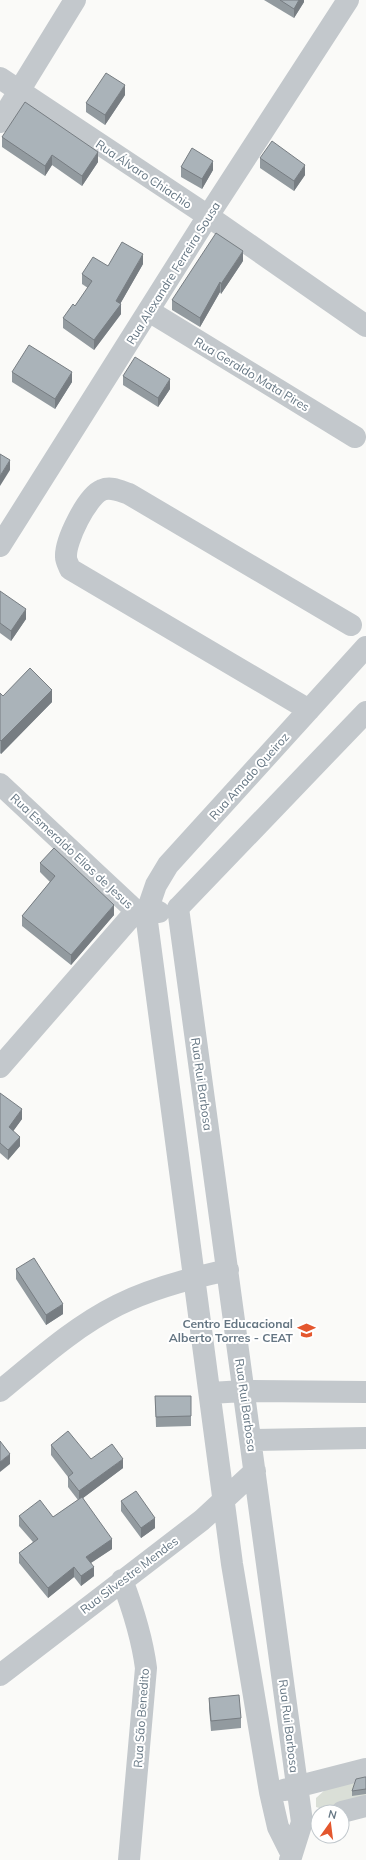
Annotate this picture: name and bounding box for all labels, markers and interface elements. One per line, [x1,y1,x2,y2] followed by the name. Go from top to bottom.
[93,136,195,212] street label: Rua Álvaro Chiachio
[123,199,223,347] street label: Rua Alexandre Ferreira Sousa
[192,334,312,414] street label: Rua Geraldo Mata Pires
[206,729,292,823] street label: Rua Amado Queiroz
[8,790,136,912] street label: Rua Esmeraldo Elias de Jesus
[188,1037,216,1131] street label: Rua Rui Barbosa
[169,1316,294,1345] place label: Centro Educacional Alberto Torres - CEAT
[296,1320,316,1340] school or university icon: Centro Educacional Alberto Torres - CEAT
[232,1358,260,1452] street label: Rua Rui Barbosa
[77,1533,181,1617] street label: Rua Silvestre Mendes
[130,1668,152,1768] street label: Rua São Benedito
[276,1679,302,1773] street label: Rua Rui Barbosa
[310,1804,350,1844] north arrow
[327,1806,338,1822] text: N

